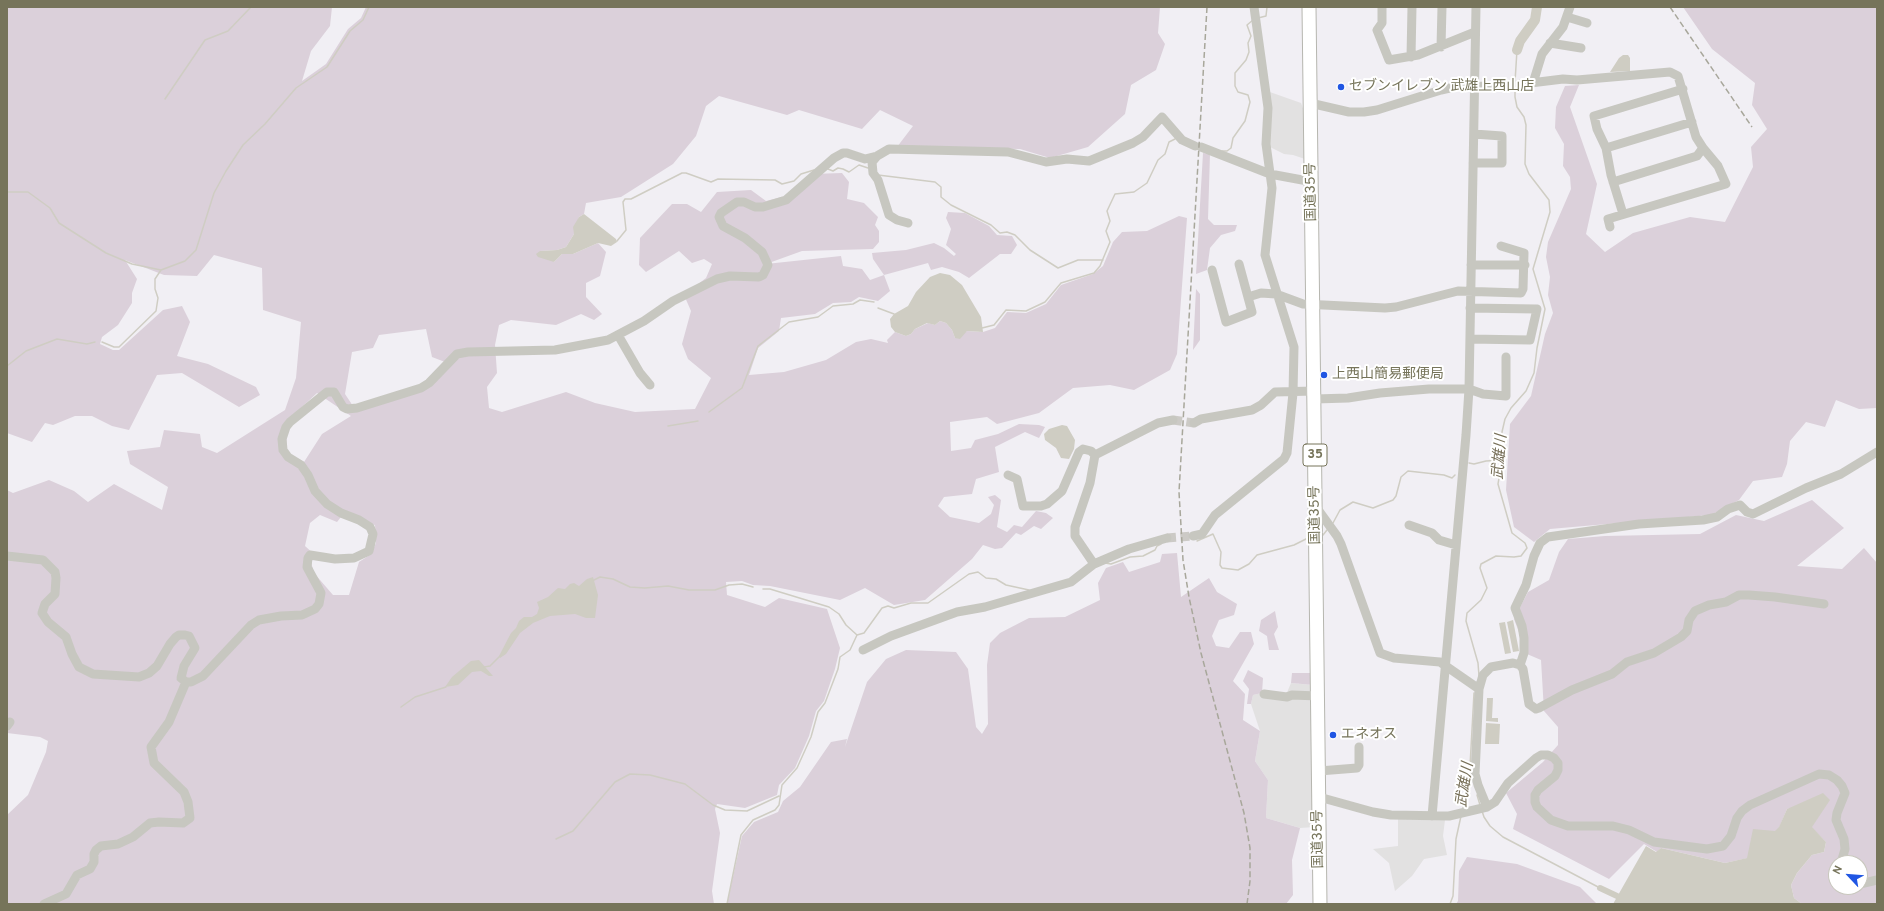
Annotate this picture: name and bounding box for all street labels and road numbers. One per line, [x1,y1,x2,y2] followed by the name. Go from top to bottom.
[1303,162,1321,222] street label: 国道35号
[1303,444,1327,466] road number: 35
[1307,485,1325,545] street label: 国道35号
[1310,809,1328,869] street label: 国道35号

